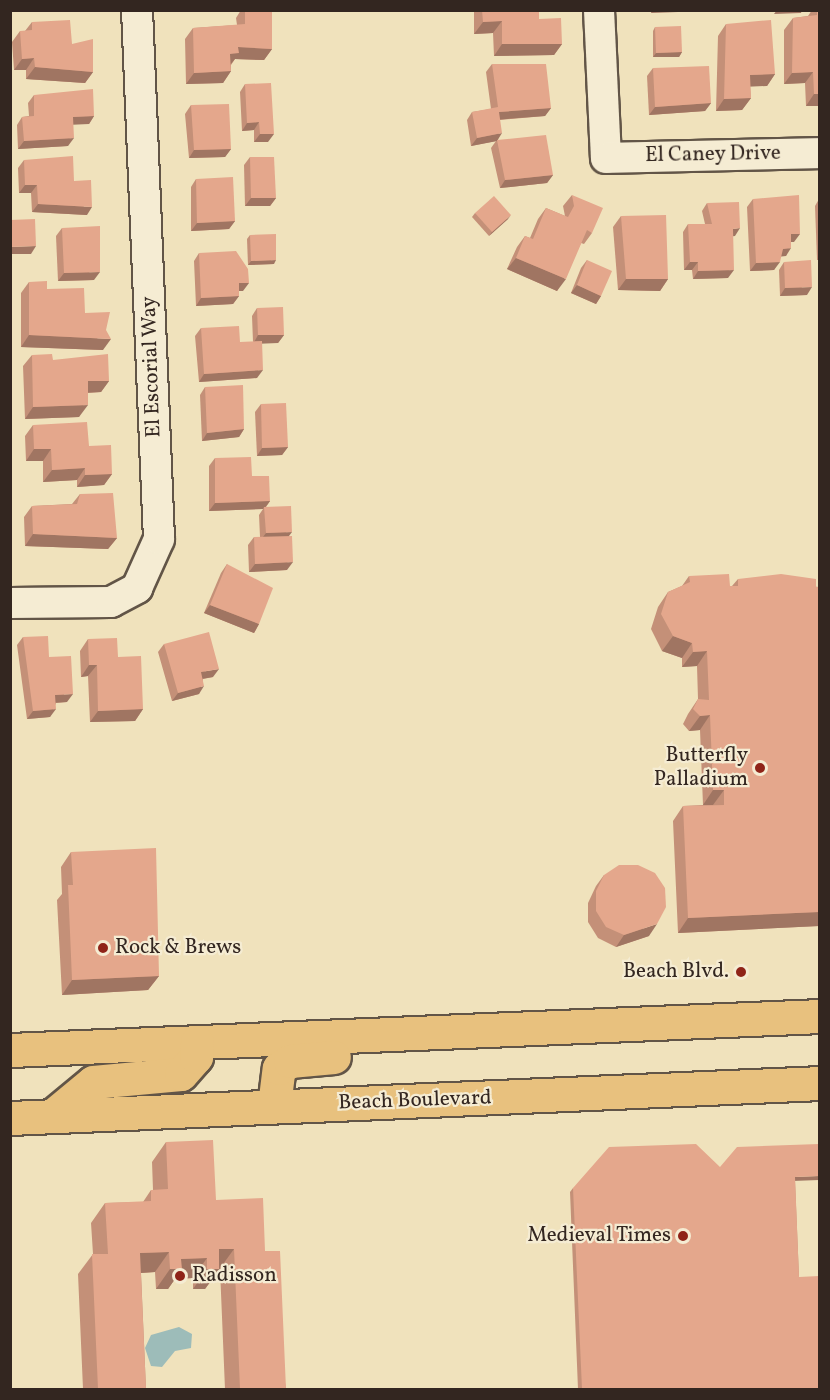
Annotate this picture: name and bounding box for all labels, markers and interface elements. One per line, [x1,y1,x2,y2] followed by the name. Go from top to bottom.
[645,141,781,169] street label: El Caney Drive
[137,296,167,438] street label: El Escorial Way
[654,743,748,793] place label: Butterfly Palladium
[753,761,767,775] marker: Butterfly Palladium
[115,935,241,961] place label: Rock & Brews
[96,941,110,955] marker: Rock & Brews
[623,959,729,985] place label: Beach Blvd.
[734,965,748,979] marker: Beach Blvd.
[338,1086,492,1116] street label: Beach Boulevard
[527,1223,671,1249] place label: Medieval Times
[676,1229,690,1243] marker: Medieval Times
[192,1263,277,1289] place label: Radisson
[173,1269,187,1283] marker: Radisson

